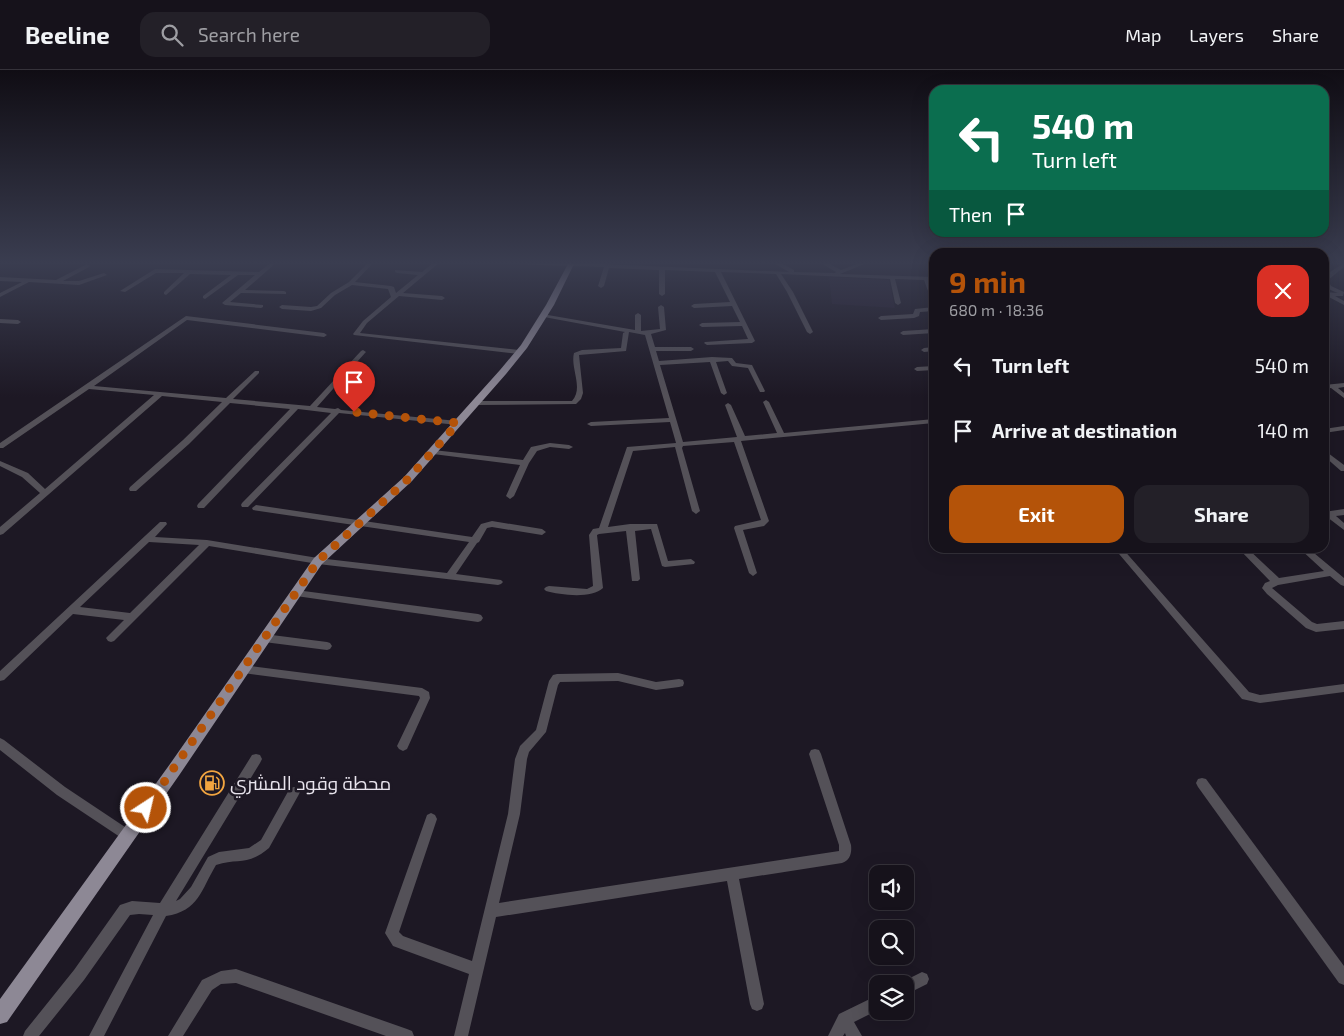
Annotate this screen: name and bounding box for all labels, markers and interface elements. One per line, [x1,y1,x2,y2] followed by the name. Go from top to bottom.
[140,12,490,57] search box
[25,20,110,49] text: Beeline
[158,21,186,49] icon: search
[198,23,300,46] text: Search here
[1125,24,1161,46] text: Map
[1189,24,1244,46] text: Layers
[1272,24,1319,46] text: Share
[1032,104,1134,146] text: 540 m
[949,105,1014,170] icon: left
[1032,146,1117,172] text: Turn left
[1002,200,1030,228] icon: arrive
[949,203,992,226] text: Then
[949,263,1026,299] text: 9 min
[1257,265,1309,317] button: close
[949,300,1044,319] text: 680 m · 18:36
[949,352,977,380] icon: left
[992,354,1069,377] text: Turn left
[1255,354,1309,377] text: 540 m
[333,361,375,412] pin
[340,368,368,396] icon: arrive
[949,417,977,445] icon: arrive
[992,419,1177,442] text: Arrive at destination
[1257,419,1309,442] text: 140 m
[949,485,1124,543] button: Exit
[1134,485,1309,543] button: Share
[199,770,225,796] fuel station icon: محطة وقود المشري
[230,771,391,798] place label: محطة وقود المشري
[119,781,171,833] position arrow
[869,865,914,1020] map controls
[869,865,914,910] button: sound
[869,920,914,965] button: search
[869,975,914,1020] button: layers

